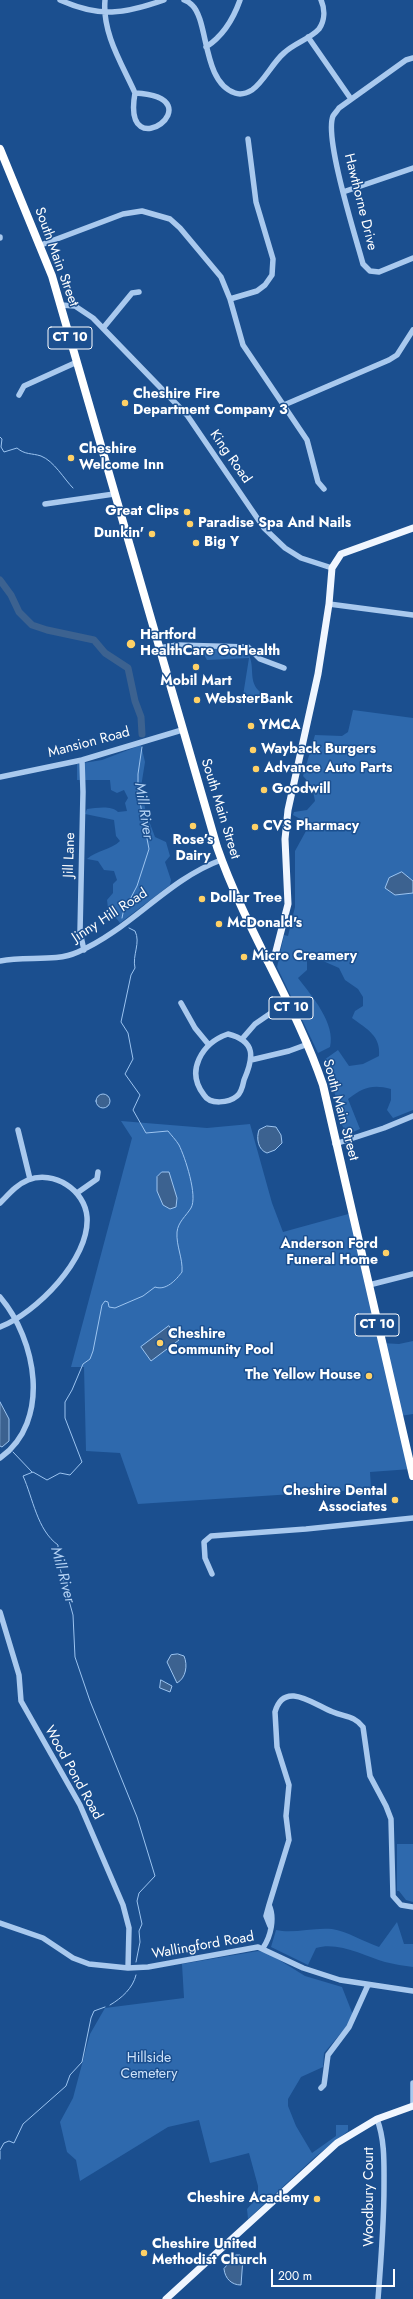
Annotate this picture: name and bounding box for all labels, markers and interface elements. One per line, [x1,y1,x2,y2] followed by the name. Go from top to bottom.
[340,152,380,252] street label: Hawthorne Drive
[30,205,82,309] street label: South Main Street
[48,327,92,349] road number: CT 10
[133,387,288,420] place label: Cheshire Fire Department Company 3
[120,398,130,408] marker: Cheshire Fire Department Company 3
[206,427,254,487] street label: King Road
[79,442,164,474] place label: Cheshire Welcome Inn
[66,453,76,463] marker: Cheshire Welcome Inn
[105,504,179,520] place label: Great Clips
[182,507,192,517] marker: Great Clips
[198,516,351,532] place label: Paradise Spa And Nails
[185,519,195,529] marker: Paradise Spa And Nails
[94,526,144,542] place label: Dunkin'
[147,529,157,539] marker: Dunkin'
[204,535,239,551] place label: Big Y
[191,538,201,548] marker: Big Y
[140,628,280,660] place label: Hartford HealthCare GoHealth
[125,638,137,650] marker: Hartford HealthCare GoHealth
[191,662,201,672] marker: Mobil Mart
[160,674,232,690] place label: Mobil Mart
[205,692,293,708] place label: WebsterBank
[192,695,202,705] marker: WebsterBank
[259,718,301,734] place label: YMCA
[246,721,256,731] marker: YMCA
[46,724,132,762] street label: Mansion Road
[261,742,376,758] place label: Wayback Burgers
[248,745,258,755] marker: Wayback Burgers
[197,757,243,861] street label: South Main Street
[264,761,392,777] place label: Advance Auto Parts
[251,764,261,774] marker: Advance Auto Parts
[130,781,156,841] water label: Mill River
[272,782,331,798] place label: Goodwill
[259,785,269,795] marker: Goodwill
[263,819,359,835] place label: CVS Pharmacy
[188,821,198,831] marker: Rose’s Dairy
[250,822,260,832] marker: CVS Pharmacy
[61,832,79,878] street label: Jill Lane
[173,833,213,866] place label: Rose’s Dairy
[69,885,151,947] street label: Jinny Hill Road
[210,891,282,907] place label: Dollar Tree
[197,894,207,904] marker: Dollar Tree
[227,916,302,932] place label: McDonald's
[214,919,224,929] marker: McDonald's
[252,949,357,965] place label: Micro Creamery
[239,952,249,962] marker: Micro Creamery
[269,997,313,1019] road number: CT 10
[318,1057,362,1163] street label: South Main Street
[280,1237,378,1270] place label: Anderson Ford Funeral Home
[381,1248,391,1258] marker: Anderson Ford Funeral Home
[355,1314,399,1336] road number: CT 10
[168,1327,274,1360] place label: Cheshire Community Pool
[155,1338,165,1348] marker: Cheshire Community Pool
[245,1368,361,1384] place label: The Yellow House
[364,1371,374,1381] marker: The Yellow House
[283,1484,387,1516] place label: Cheshire Dental Associates
[390,1495,400,1505] marker: Cheshire Dental Associates
[46,1545,78,1605] water label: Mill River
[40,1723,106,1823] street label: Wood Pond Road
[151,1929,255,1963] street label: Wallingford Road
[121,2051,177,2084] park label: Hillside Cemetery
[362,2147,378,2247] street label: Woodbury Court
[187,2191,309,2207] place label: Cheshire Academy
[312,2194,322,2204] marker: Cheshire Academy
[152,2237,267,2270] place label: Cheshire United Methodist Church
[139,2248,149,2258] marker: Cheshire United Methodist Church
[273,2261,397,2287] scale bar
[278,2267,312,2285] text: 200 m

